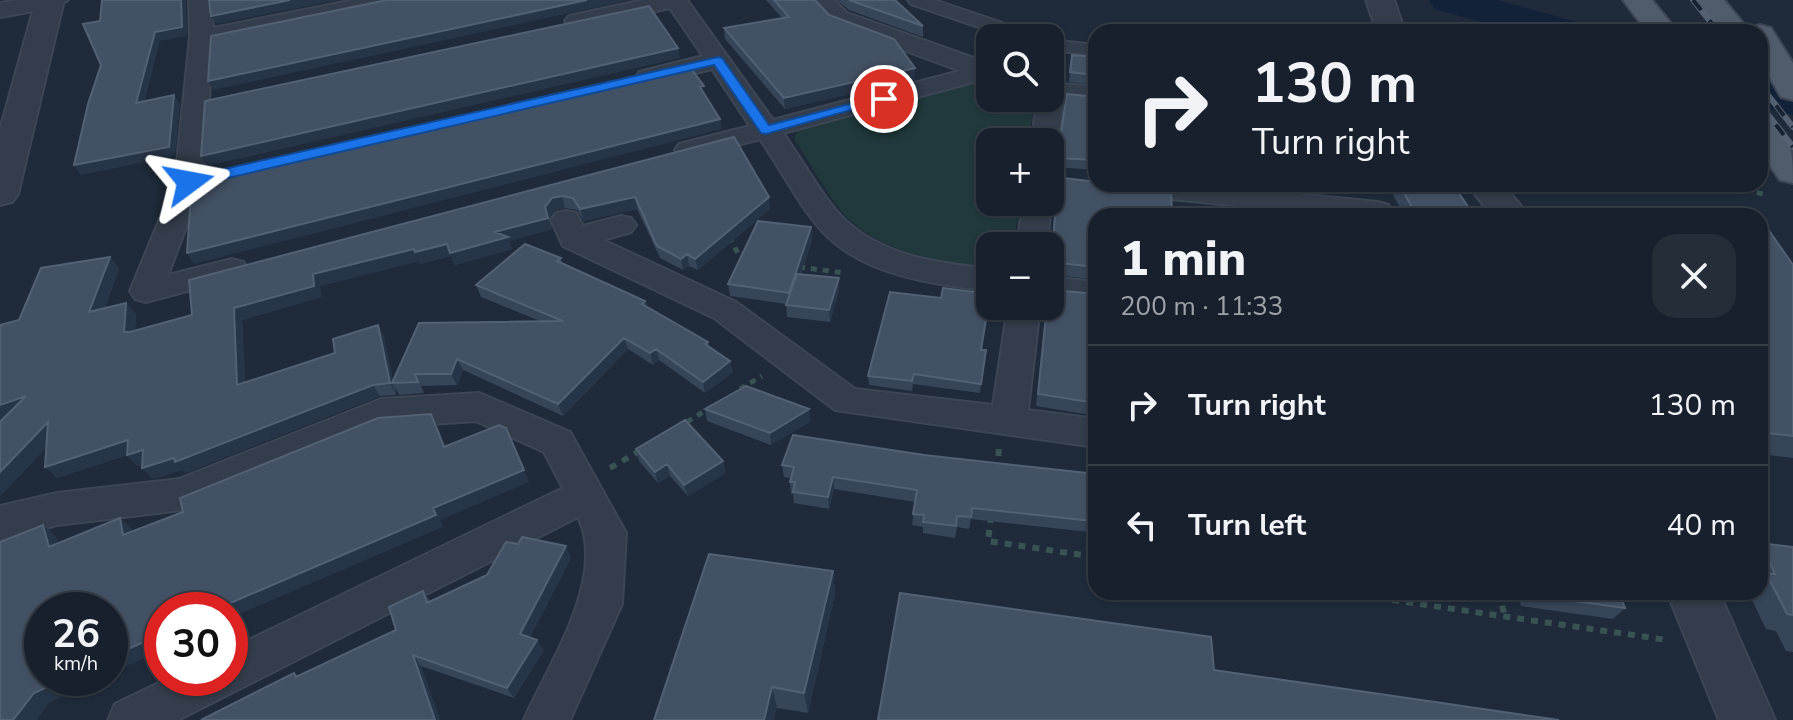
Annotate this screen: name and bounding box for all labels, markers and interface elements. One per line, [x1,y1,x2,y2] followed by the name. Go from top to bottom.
[976,24,1064,320] map controls
[976,24,1064,112] button: search
[1252,45,1417,122] text: 130 m
[1120,56,1224,160] icon: right
[850,65,918,133] pin
[862,77,906,121] icon: arrive
[1252,118,1409,167] text: Turn right
[976,128,1064,216] button: +
[147,140,231,224] position arrow
[1120,226,1246,292] text: 1 min
[976,232,1064,320] button: −
[1652,234,1736,318] button: close
[1120,289,1283,324] text: 200 m · 11:33
[1120,383,1164,427] icon: right
[1188,385,1326,426] text: Turn right
[1649,385,1736,426] text: 130 m
[1120,503,1164,547] icon: left
[1188,505,1306,546] text: Turn left
[1667,505,1736,546] text: 40 m
[144,592,248,696] speed limit sign: 30
[52,607,100,661] text: 26
[54,650,98,677] text: km/h

